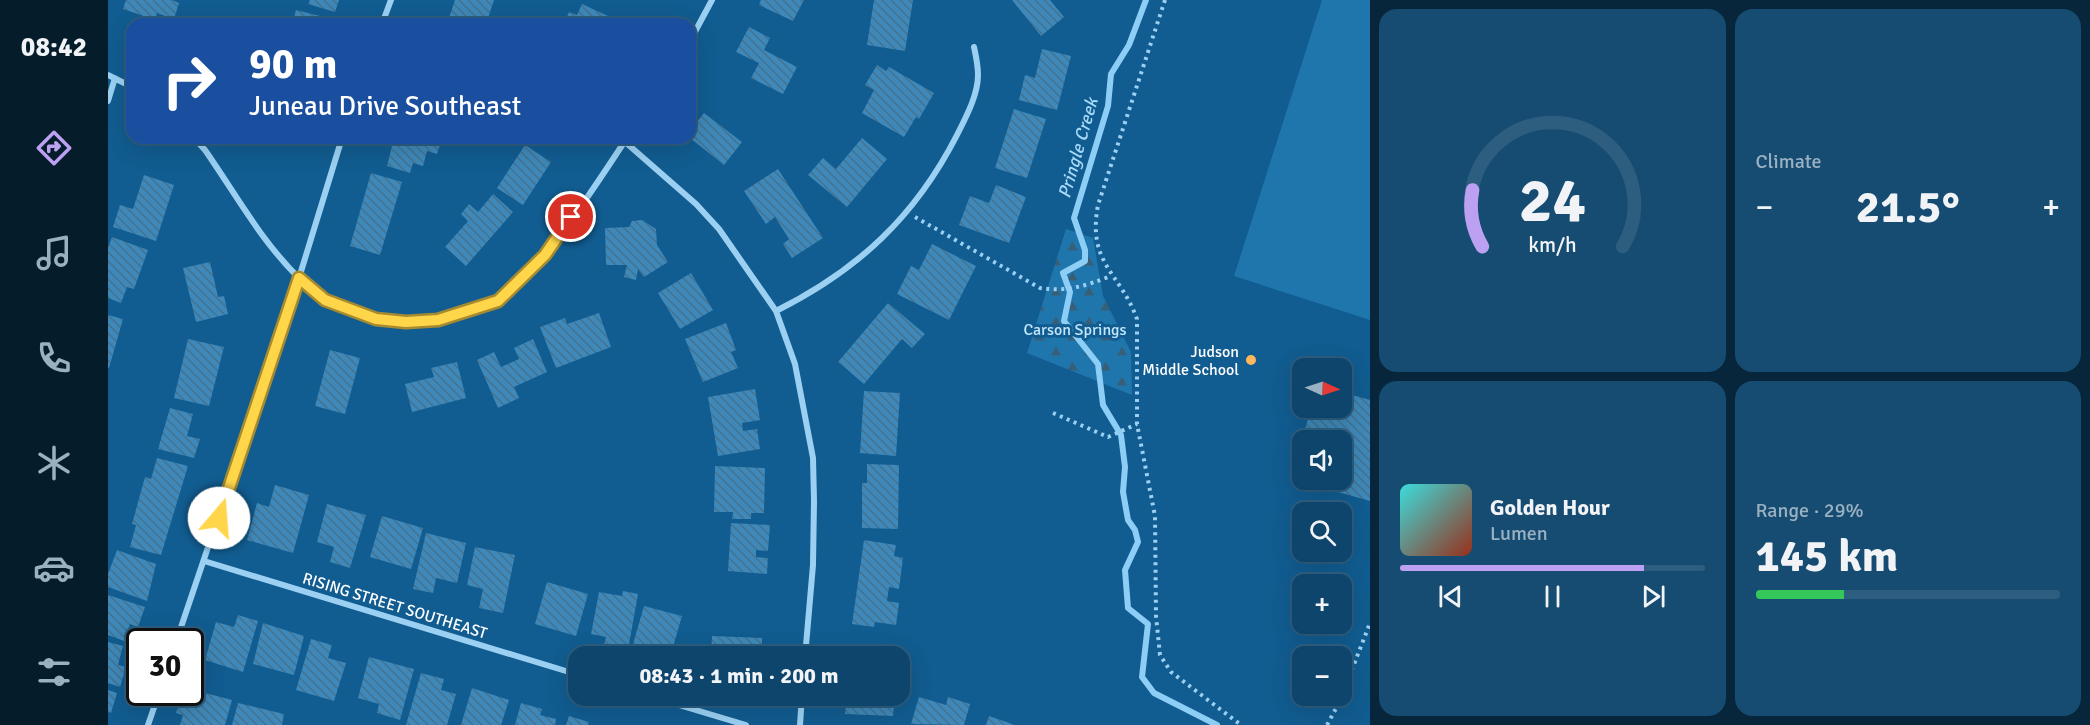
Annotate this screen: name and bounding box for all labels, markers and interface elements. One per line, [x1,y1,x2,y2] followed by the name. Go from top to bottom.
[21,31,87,64] text: 08:42
[249,39,338,90] text: 90 m
[150,42,228,120] icon: right
[249,90,521,123] text: Juneau Drive Southeast
[1053,93,1103,201] water label: Pringle Creek
[33,127,75,169] icon: directions
[1756,149,1821,174] text: Climate
[1519,162,1586,239] text: 24
[1856,180,1960,235] text: 21.5°
[1756,187,1773,228] text: −
[2042,187,2060,228] text: +
[545,191,596,242] pin
[554,200,587,233] icon: arrive
[33,232,75,274] icon: music
[1528,233,1577,259] text: km/h
[1023,320,1127,340] park label: Carson Springs
[33,337,75,379] icon: phone
[1142,342,1239,380] place label: Judson Middle School
[1244,353,1258,367] marker: Judson Middle School
[1292,358,1352,418] north arrow
[1292,358,1352,706] map controls
[1292,430,1352,490] button: sound
[33,442,75,484] icon: climate
[187,486,251,550] position arrow
[1490,494,1610,521] text: Golden Hour
[1756,498,1864,523] text: Range · 29%
[1292,502,1352,562] button: search
[1490,521,1548,546] text: Lumen
[1756,529,1898,584] text: 145 km
[33,547,75,589] icon: car
[300,568,490,644] street label: RISING STREET SOUTHEAST
[1292,574,1352,634] button: +
[1434,580,1467,613] icon: previous
[1536,580,1569,613] icon: pause
[1637,580,1670,613] icon: next
[126,628,204,706] speed limit sign: 30
[1292,646,1352,706] button: −
[33,651,75,693] icon: filters
[639,662,839,689] text: 08:43 · 1 min · 200 m

